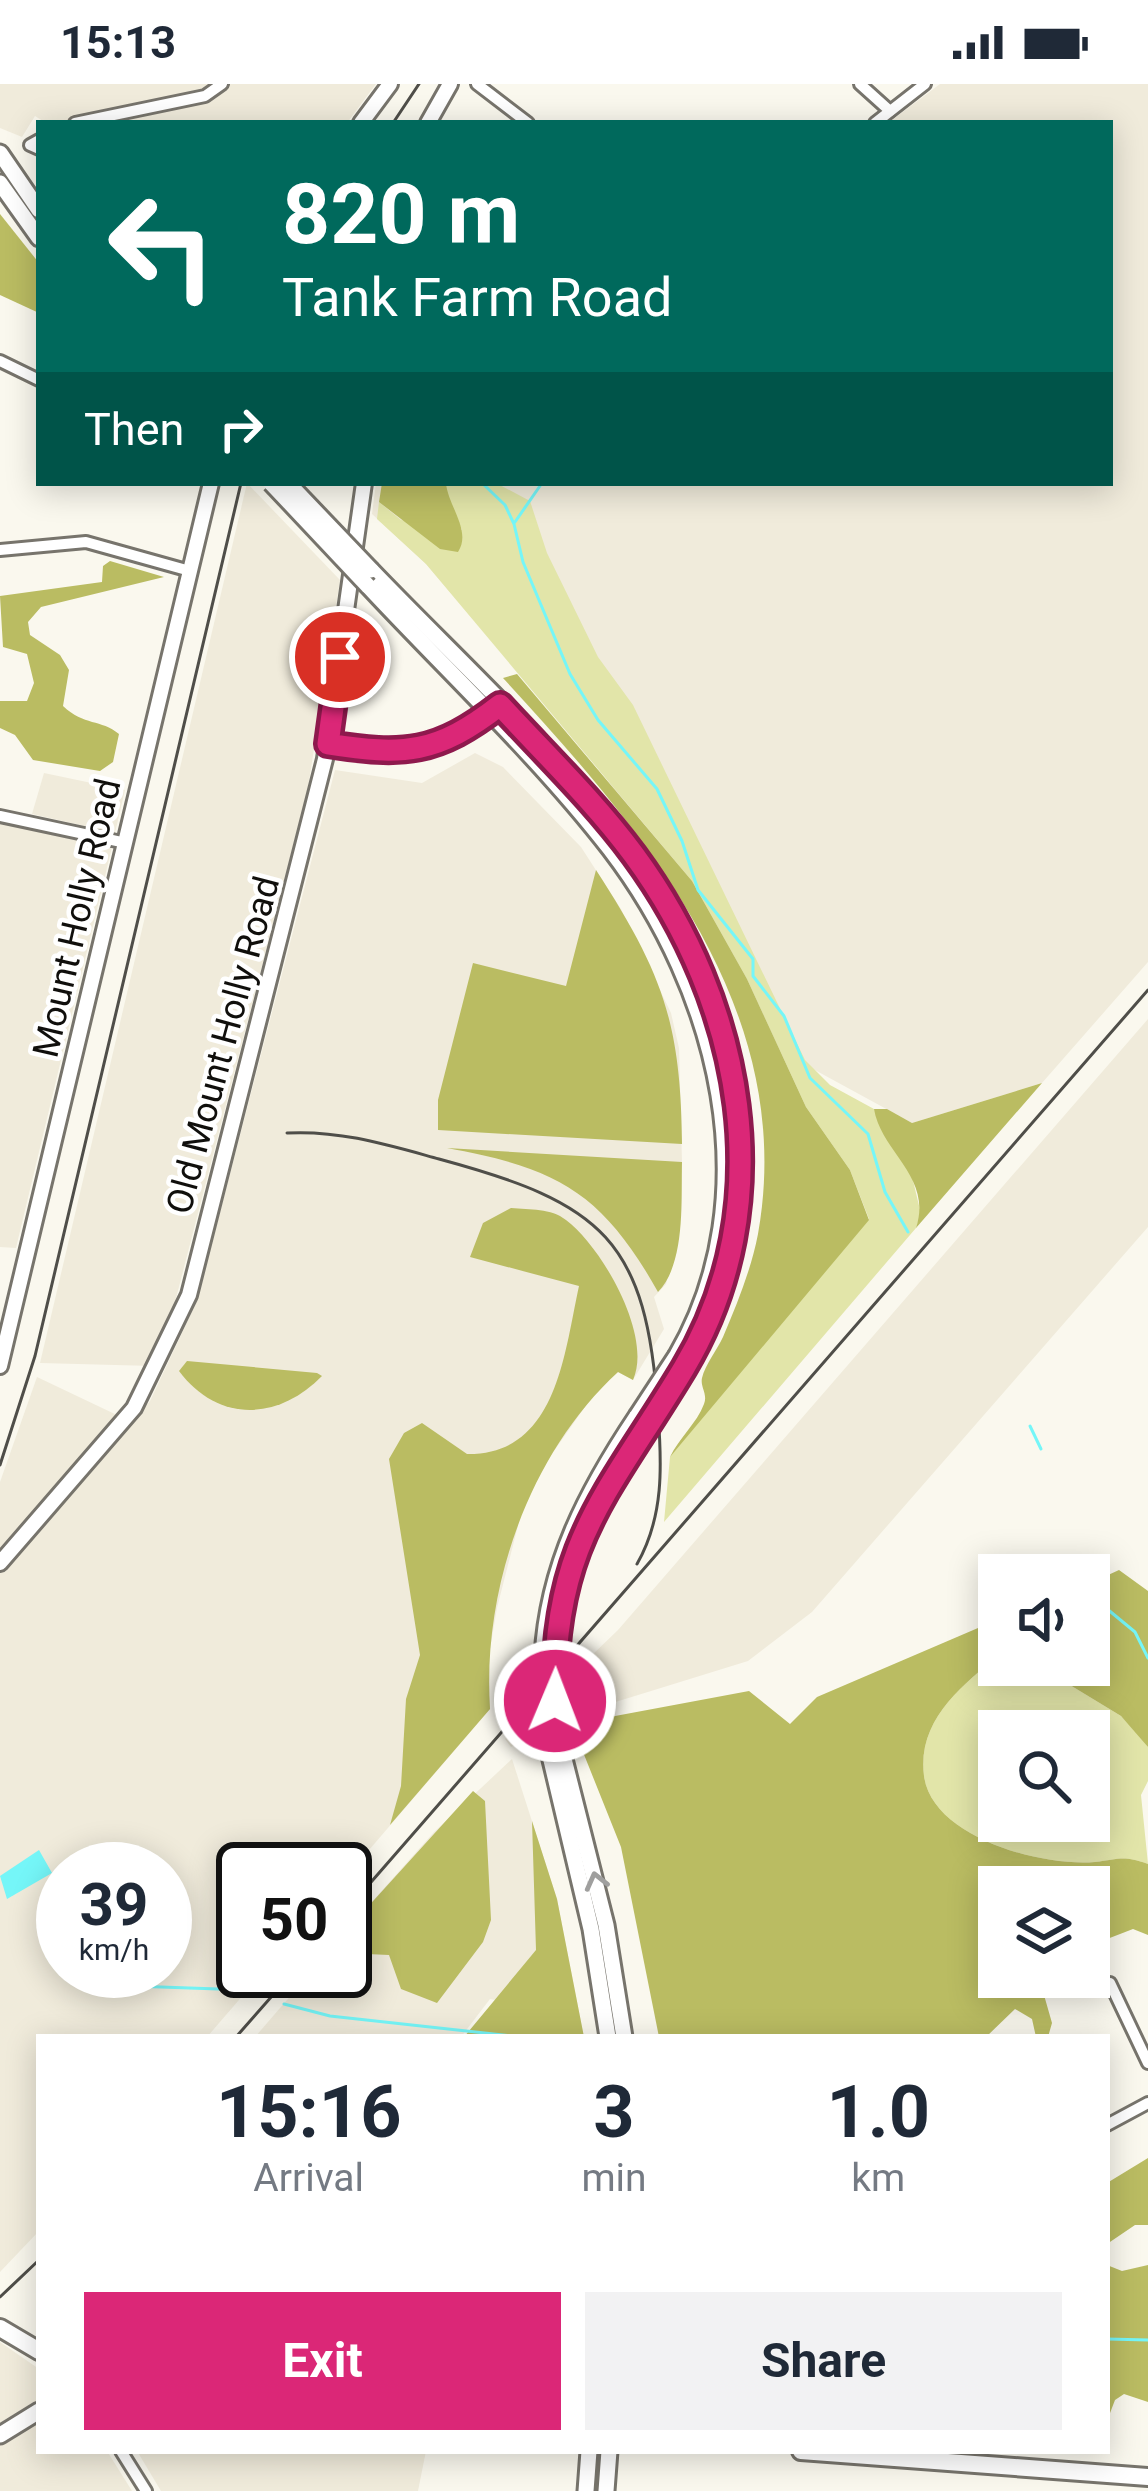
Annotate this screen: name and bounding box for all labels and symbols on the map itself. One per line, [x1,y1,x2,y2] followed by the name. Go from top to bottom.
[289,606,391,708] pin
[25,775,129,1061] street label: Mount Holly Road
[158,872,288,1218] street label: Old Mount Holly Road
[492,1638,618,1764] position arrow
[216,1842,372,1998] speed limit sign: 50
[585,1871,610,1891] one-way arrow

